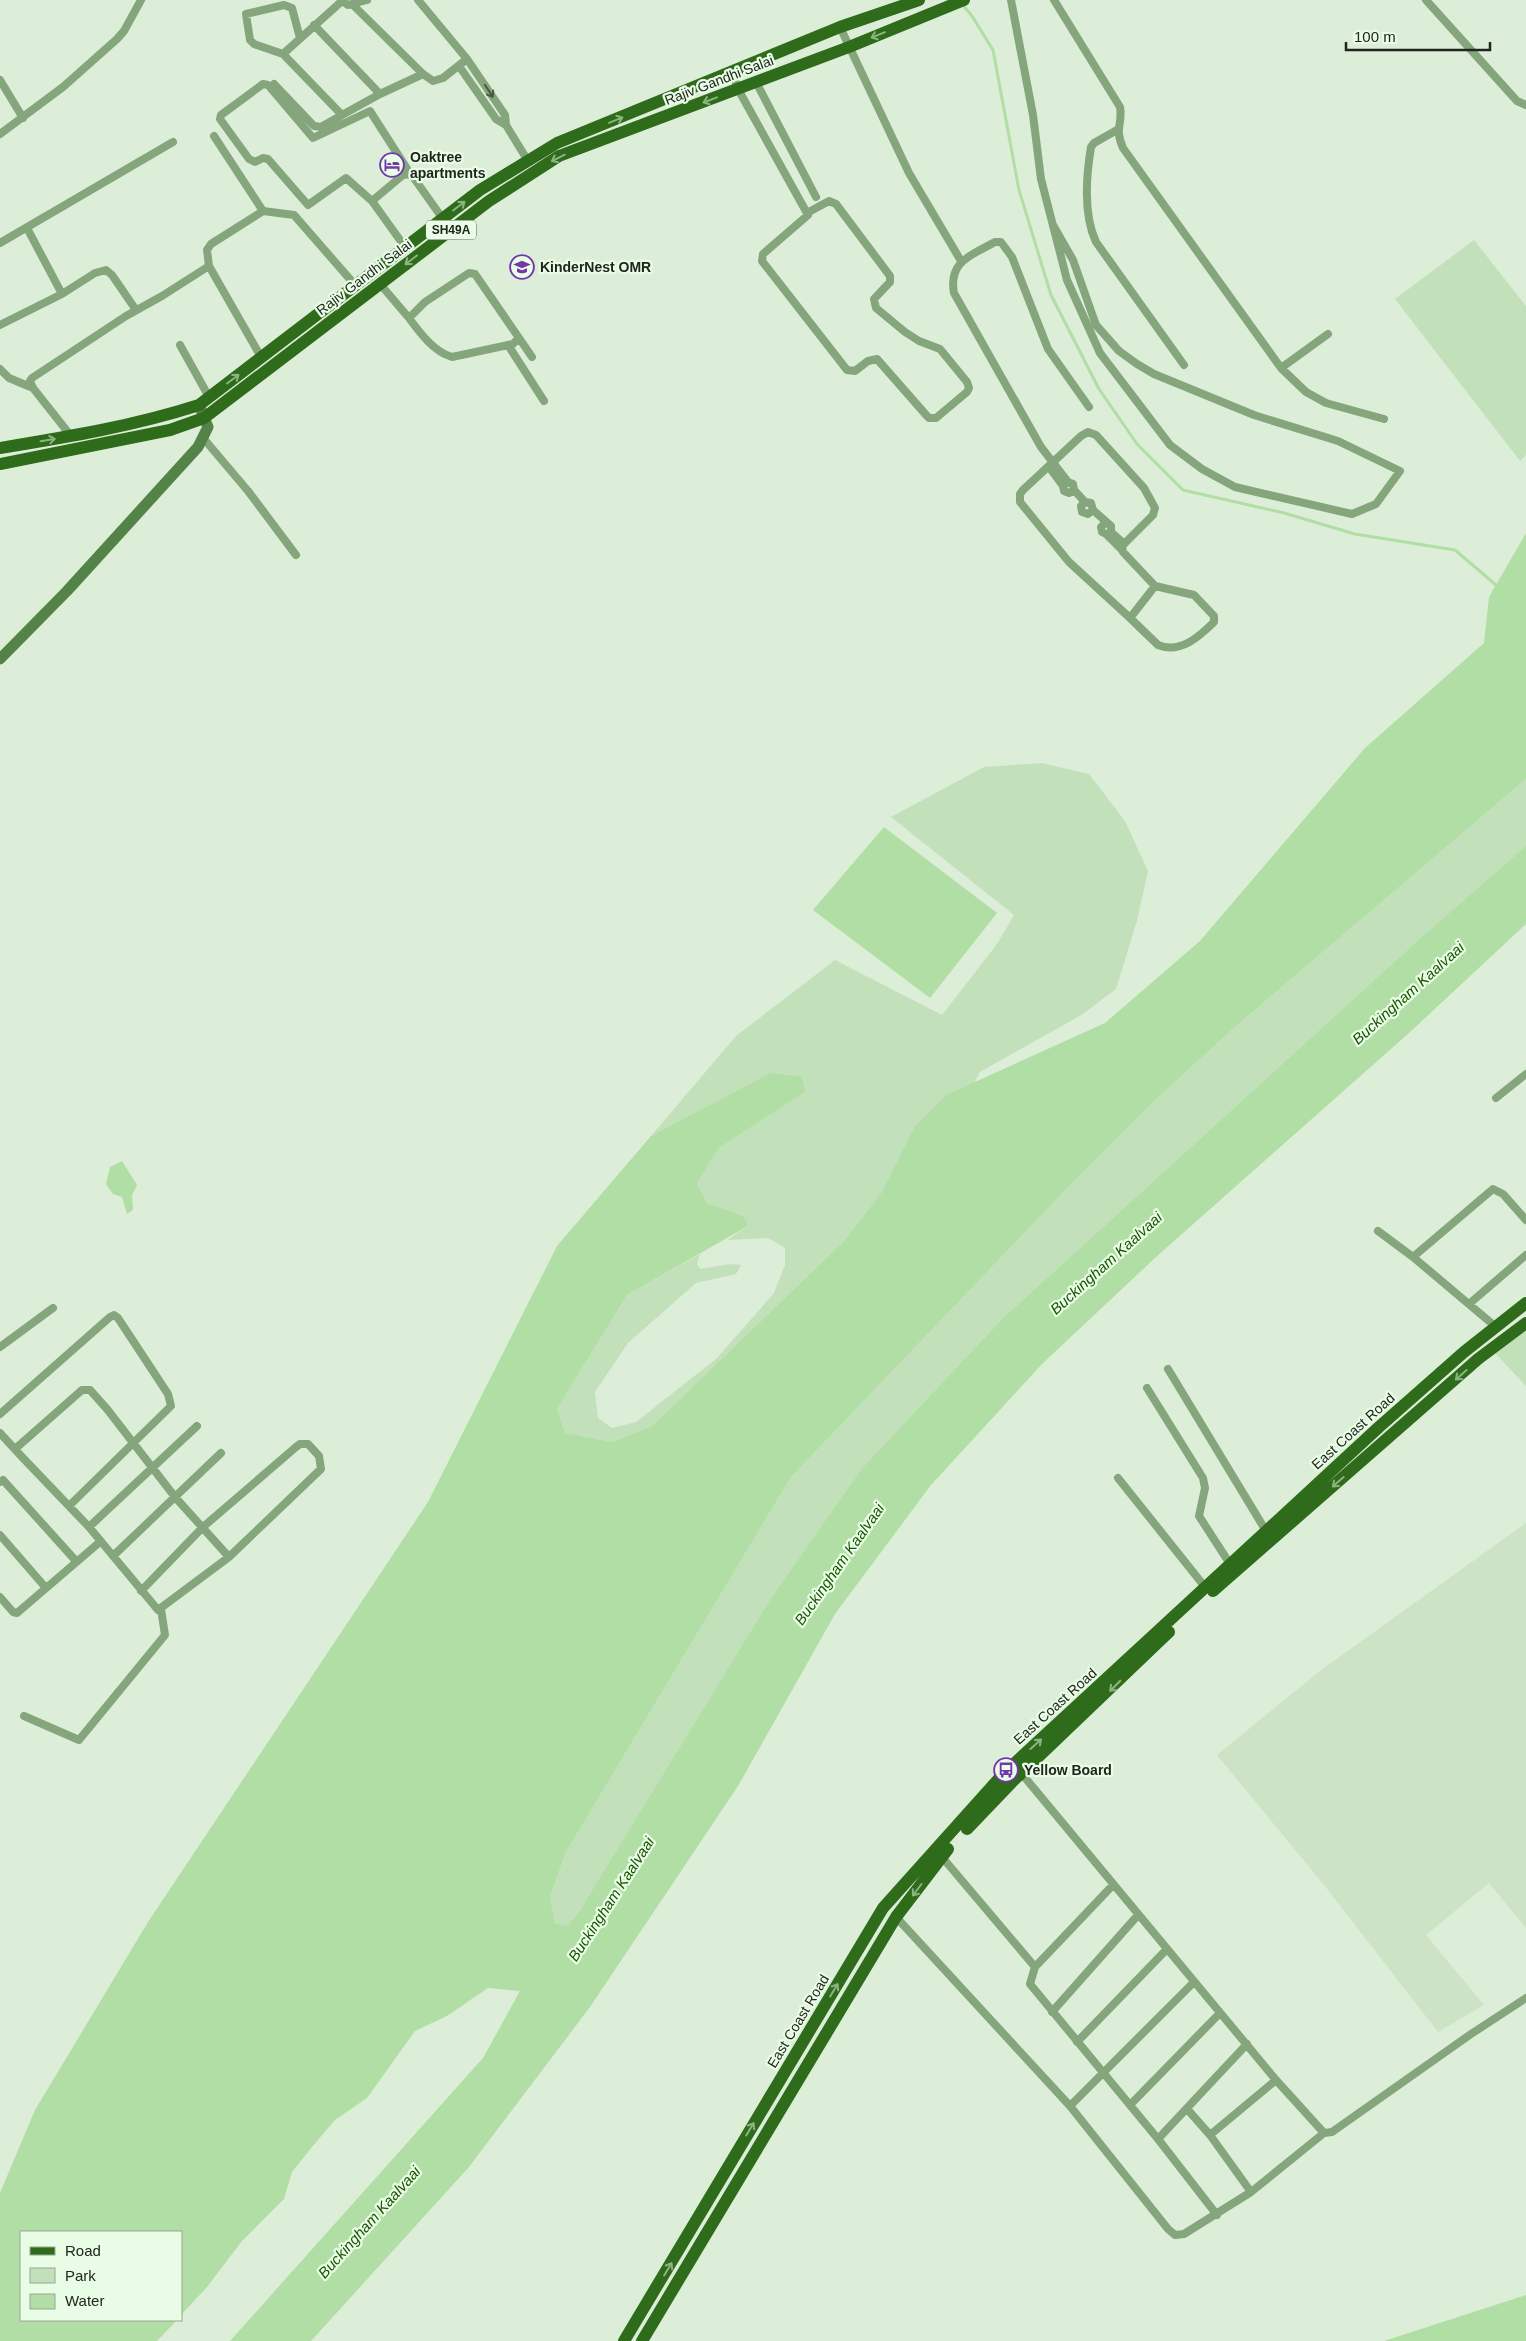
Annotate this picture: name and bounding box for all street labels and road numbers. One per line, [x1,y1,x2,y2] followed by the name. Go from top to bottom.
[662,52,776,108] street label: Rajiv Gandhi Salai
[426,220,476,240] road number: SH49A
[313,236,415,318] street label: Rajiv Gandhi Salai
[1308,1390,1398,1472] street label: East Coast Road
[1010,1665,1100,1747] street label: East Coast Road
[764,1972,832,2070] street label: East Coast Road

